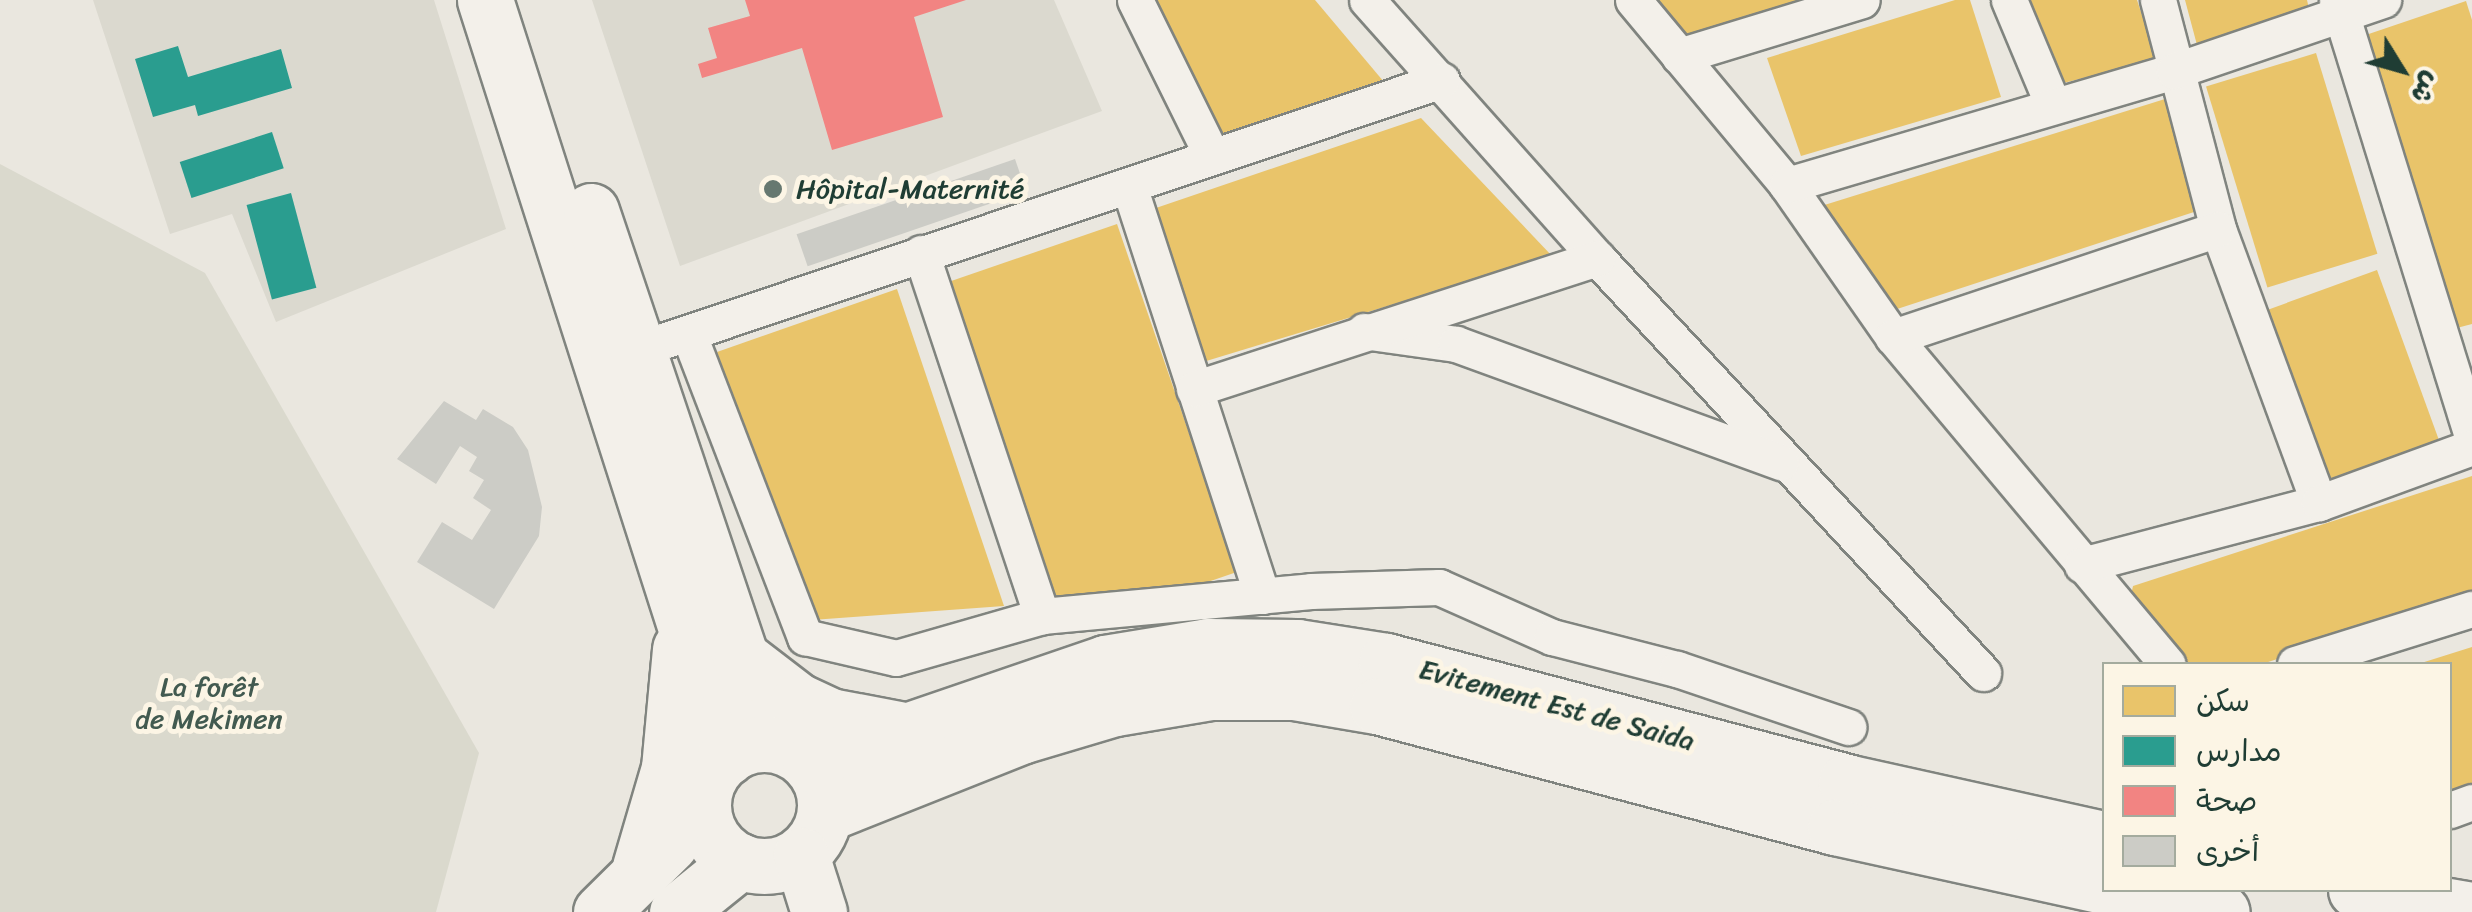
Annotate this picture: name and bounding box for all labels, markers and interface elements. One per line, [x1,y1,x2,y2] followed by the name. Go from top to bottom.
[2352,20,2452,120] north arrow
[2398,61,2455,115] text: ش
[796,172,1024,206] place label: Hôpital-Maternité
[760,176,786,202] marker: Hôpital-Maternité
[1415,652,1699,758] street label: Evitement Est de Saida
[2102,662,2452,892] legend
[136,670,282,736] park label: La forêt de Mekimen
[2196,674,2250,728] text: سكن
[2196,724,2282,778] text: مدارس
[2196,774,2257,828] text: صحة
[2196,824,2259,878] text: أخرى

